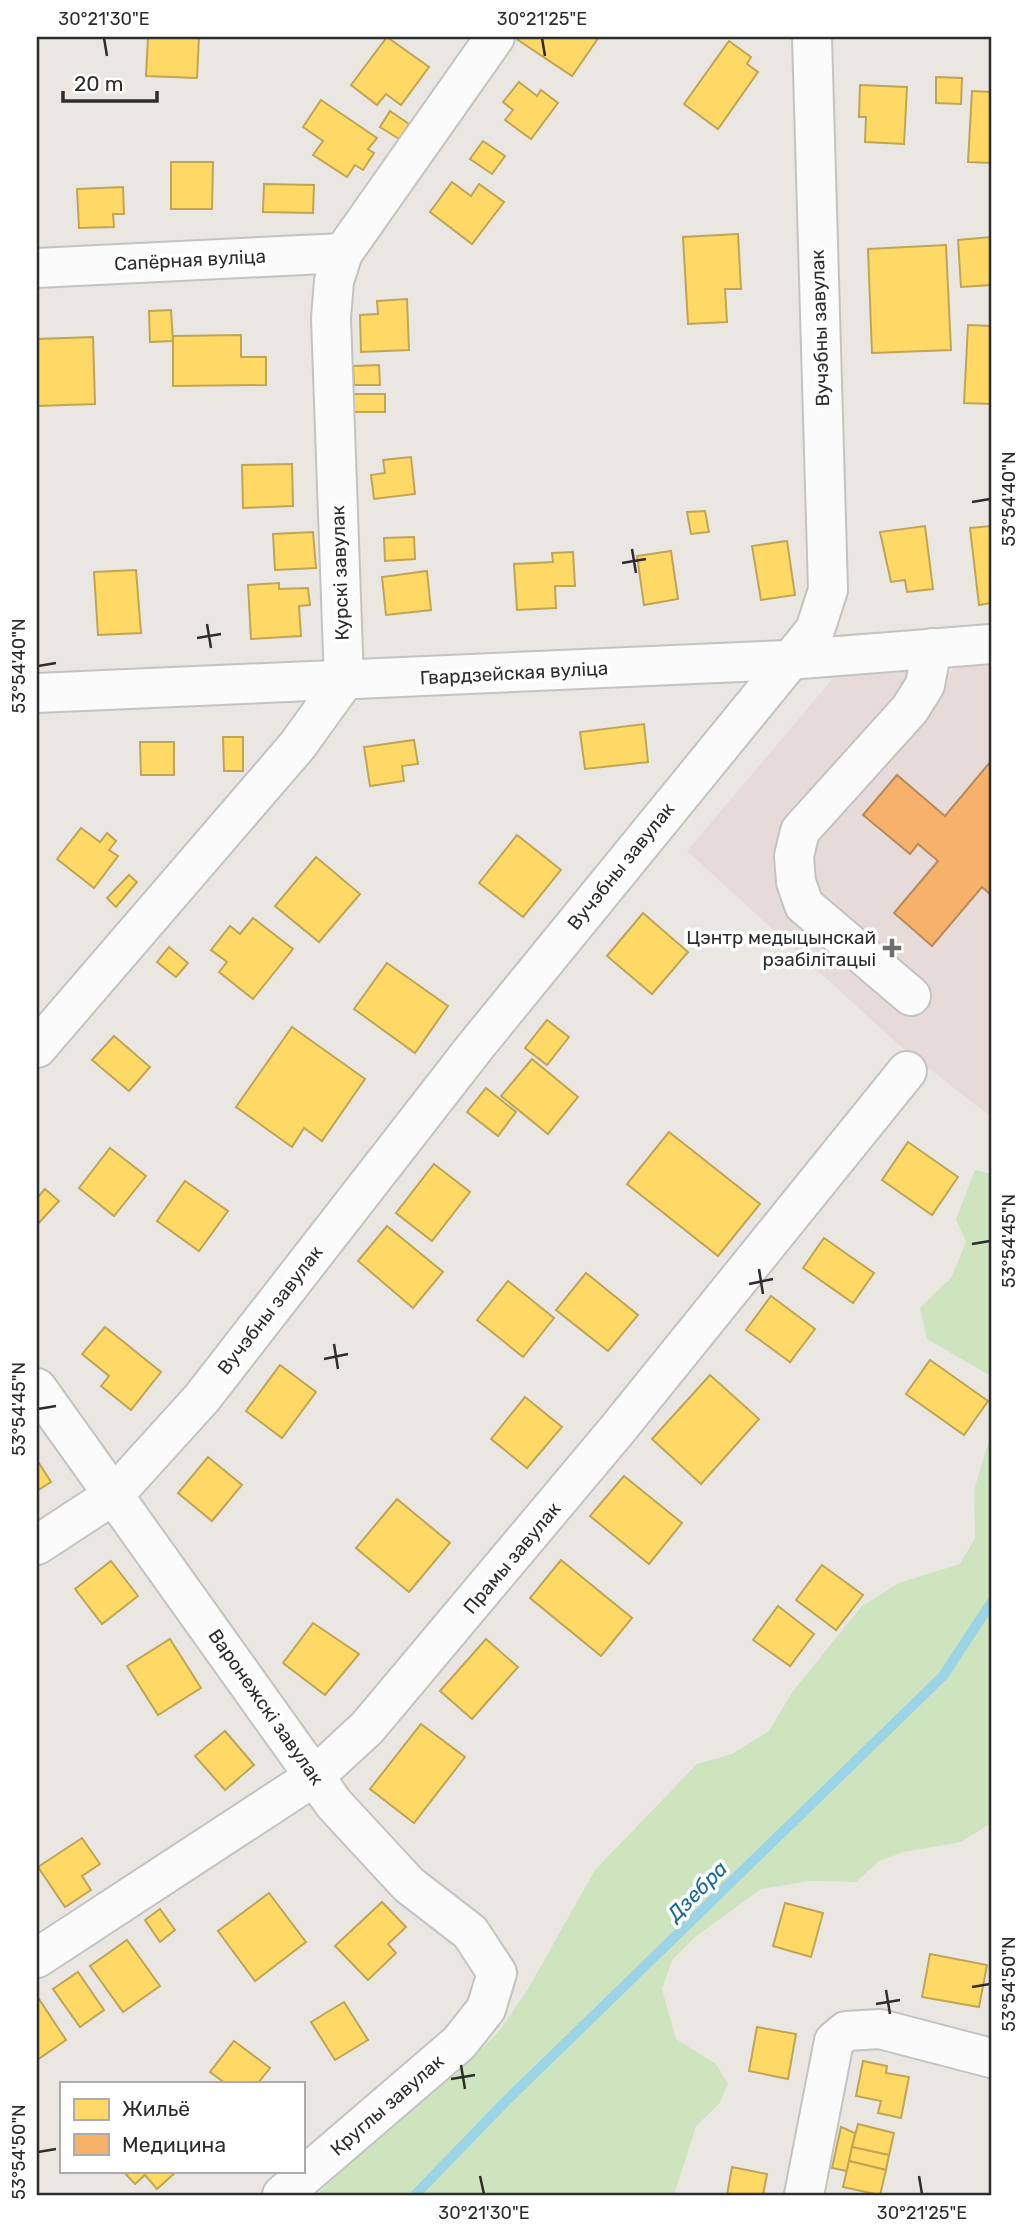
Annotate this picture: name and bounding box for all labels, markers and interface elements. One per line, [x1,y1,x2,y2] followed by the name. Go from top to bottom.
[58,8,150,30] text: 30°21'30"E
[497,8,587,30] text: 30°21'25"E
[63,60,158,104] scale bar
[74,71,123,96] text: 20 m
[114,245,266,275] street label: Сапёрная вуліца
[806,249,834,407] street label: Вучэбны завулак
[998,452,1020,546] text: 53°54'40"N
[326,505,354,641] street label: Курскі завулак
[8,619,30,713] text: 53°54'40"N
[419,657,609,689] street label: Гвардзейская вуліца
[563,798,679,934] street label: Вучэбны завулак
[686,926,876,971] place label: Цэнтр медыцынскай рэабілітацыі
[882,938,902,958] marker: Цэнтр медыцынскай рэабілітацыі
[998,1194,1020,1288] text: 53°54'45"N
[213,1241,327,1379] street label: Вучэбны завулак
[8,1362,30,1456] text: 53°54'45"N
[459,1497,565,1619] street label: Прамы завулак
[203,1625,329,1789] street label: Варонежскі завулак
[660,1856,732,1928] water label: Дзебра
[998,1936,1020,2032] text: 53°54'50"N
[326,2050,448,2160] street label: Круглы завулак
[60,2082,304,2172] legend
[122,2096,190,2121] text: Жильё
[8,2104,30,2200] text: 53°54'50"N
[122,2132,226,2157] text: Медицина
[438,2202,530,2224] text: 30°21'30"E
[877,2202,967,2224] text: 30°21'25"E

